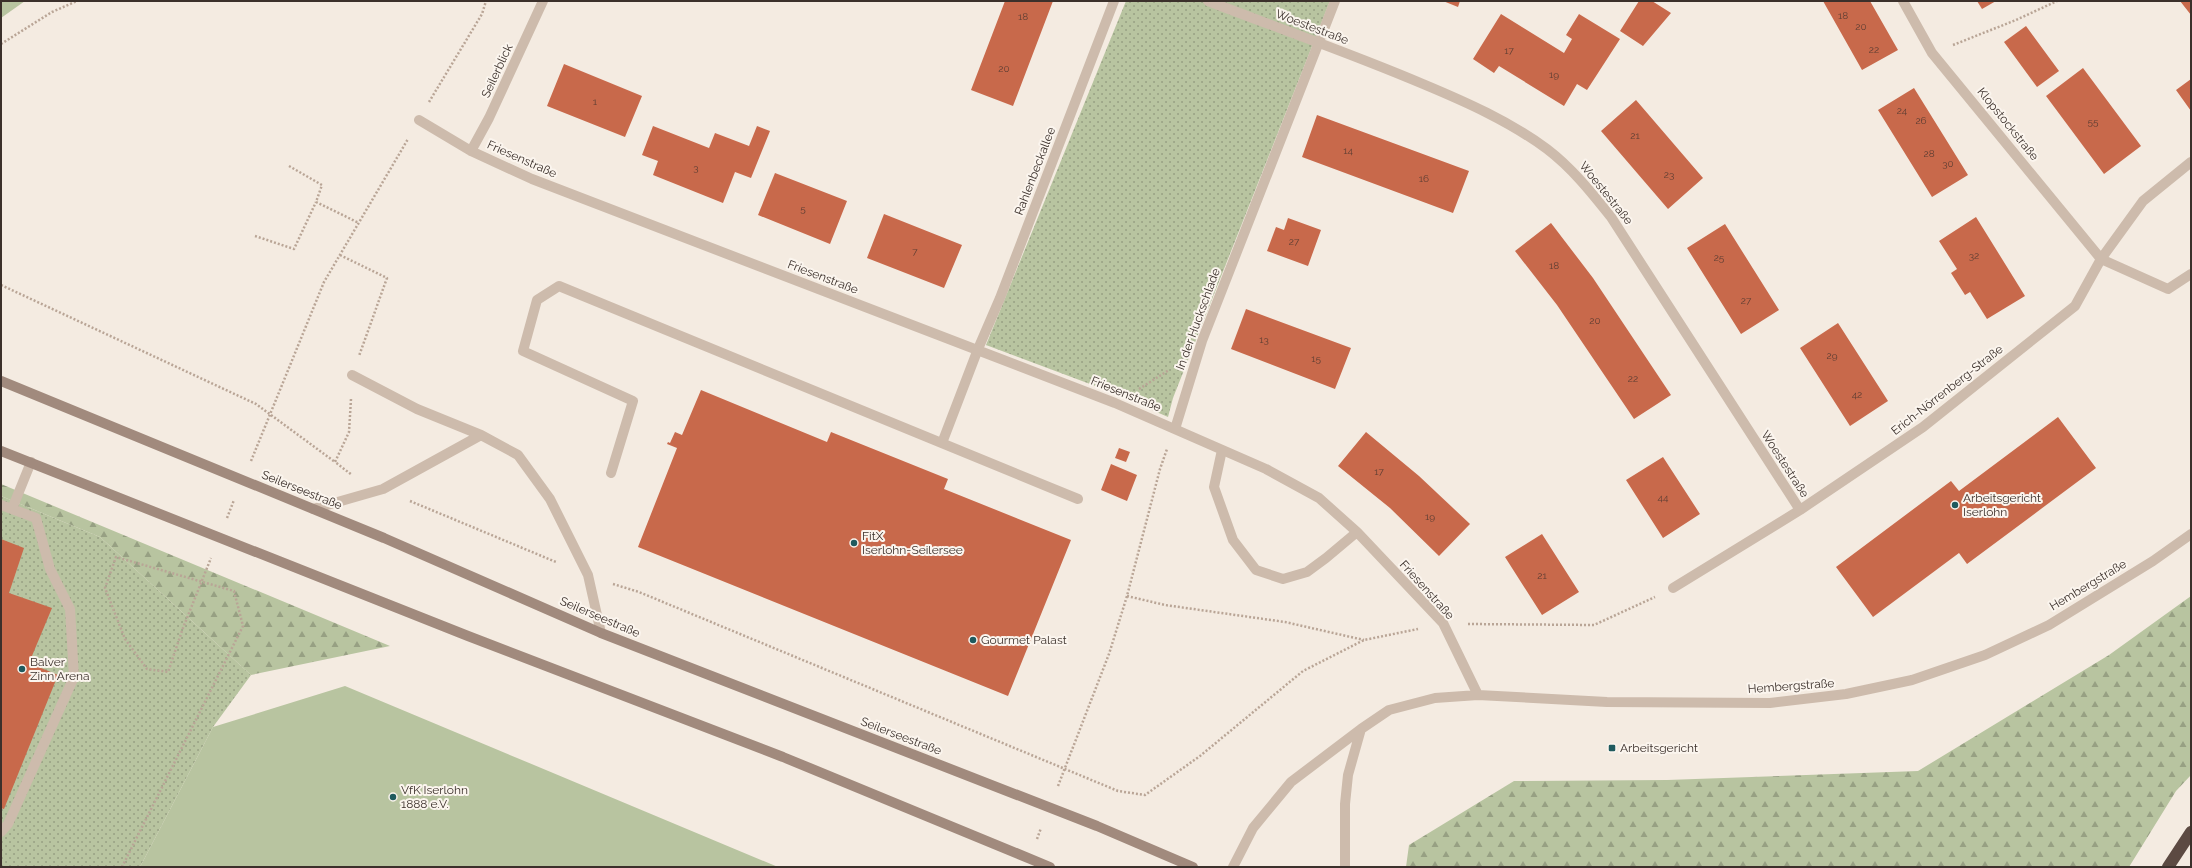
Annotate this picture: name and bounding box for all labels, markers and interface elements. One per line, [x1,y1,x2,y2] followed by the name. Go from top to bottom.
[1274,7,1350,47] street label: Woestestraße
[1838,10,1848,21] house number: 18
[1018,11,1028,22] house number: 18
[1855,21,1867,32] house number: 20
[478,41,516,100] street label: Seilerblick
[1869,44,1879,55] house number: 22
[1504,45,1514,56] house number: 17
[998,63,1010,74] house number: 20
[1549,69,1559,80] house number: 19
[1974,85,2042,163] street label: Klopstockstraße
[593,96,598,107] house number: 1
[1897,105,1908,116] house number: 24
[1915,115,1927,126] house number: 26
[2088,116,2099,127] house number: 55
[1012,125,1058,217] street label: Rahlenbeckallee
[1630,130,1640,141] house number: 21
[485,137,559,181] street label: Friesenstraße
[1343,145,1353,156] house number: 14
[1923,148,1935,159] house number: 28
[1942,158,1954,169] house number: 30
[1576,159,1636,227] street label: Woestestraße
[693,162,699,173] house number: 3
[1664,169,1674,180] house number: 23
[1419,173,1429,184] house number: 16
[800,203,806,214] house number: 5
[1289,236,1300,247] house number: 27
[912,246,918,257] house number: 7
[1969,250,1979,261] house number: 32
[1714,252,1725,263] house number: 25
[786,257,860,297] street label: Friesenstraße
[1549,260,1559,271] house number: 18
[1173,266,1223,372] street label: In der Huckschlade
[1741,295,1752,306] house number: 27
[1589,315,1601,326] house number: 20
[1259,334,1269,345] house number: 13
[1888,342,2006,438] street label: Erich-Nörrenberg-Straße
[1826,350,1838,361] house number: 29
[1311,353,1321,364] house number: 15
[1628,373,1638,384] house number: 22
[1089,374,1163,414] street label: Friesenstraße
[1852,389,1862,400] house number: 42
[1758,428,1812,500] street label: Woestestraße
[1374,466,1384,477] house number: 17
[260,467,344,513] street label: Seilerseestraße
[1963,491,2041,519] place label: Arbeitsgericht Iserlohn
[1658,492,1669,503] house number: 44
[1950,500,1960,510] marker: Arbeitsgericht Iserlohn
[1425,511,1435,522] house number: 19
[862,529,963,557] place label: FitX Iserlohn-Seilersee
[849,538,859,548] marker: FitX Iserlohn-Seilersee
[2047,557,2129,613] street label: Hembergstraße
[1397,558,1457,622] street label: Friesenstraße
[1537,570,1547,581] house number: 21
[558,594,642,640] street label: Seilerseestraße
[981,633,1067,647] place label: Gourmet Palast
[968,635,978,645] marker: Gourmet Palast
[30,655,90,683] place label: Balver Zinn Arena
[17,664,27,674] marker: Balver Zinn Arena
[1747,676,1835,696] street label: Hembergstraße
[859,714,943,758] street label: Seilerseestraße
[1620,741,1698,755] place label: Arbeitsgericht
[1607,743,1617,753] marker: Arbeitsgericht
[401,783,468,811] place label: VfK Iserlohn 1888 e.V.
[388,792,398,802] marker: VfK Iserlohn 1888 e.V.

